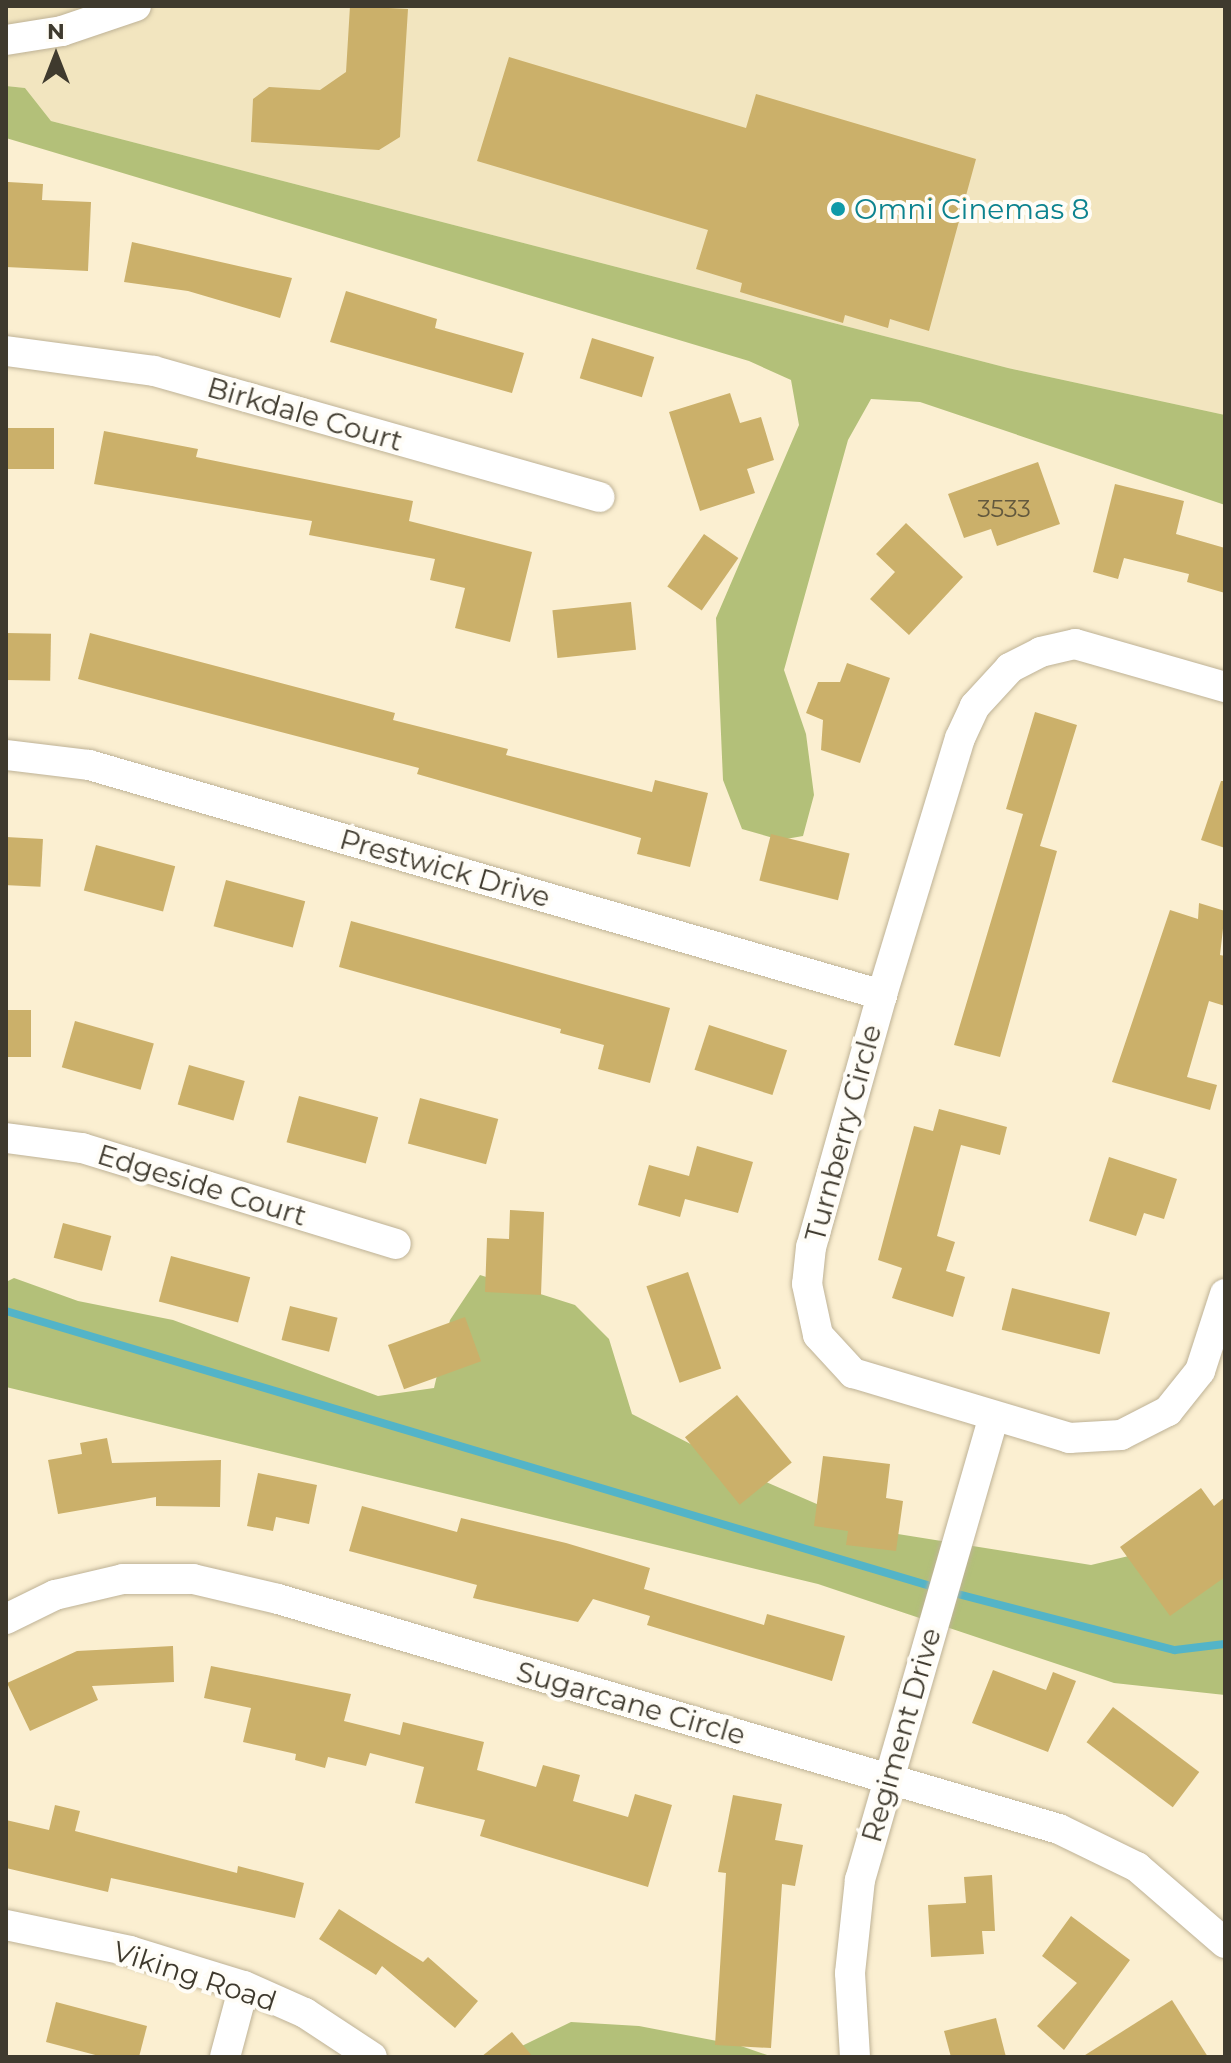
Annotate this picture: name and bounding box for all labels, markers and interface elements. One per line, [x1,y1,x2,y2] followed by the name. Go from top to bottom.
[16,16,96,96] north arrow
[47,18,65,45] text: N
[854,192,1089,226] place label: Omni Cinemas 8
[829,200,847,218] marker: Omni Cinemas 8
[203,370,407,458] street label: Birkdale Court
[977,495,1031,523] house number: 3533
[336,822,554,914] street label: Prestwick Drive
[798,1021,888,1245] street label: Turnberry Circle
[94,1137,310,1233] street label: Edgeside Court
[854,1624,948,1846] street label: Regiment Drive
[513,1654,749,1752] street label: Sugarcane Circle
[109,1934,281,2018] street label: Viking Road

